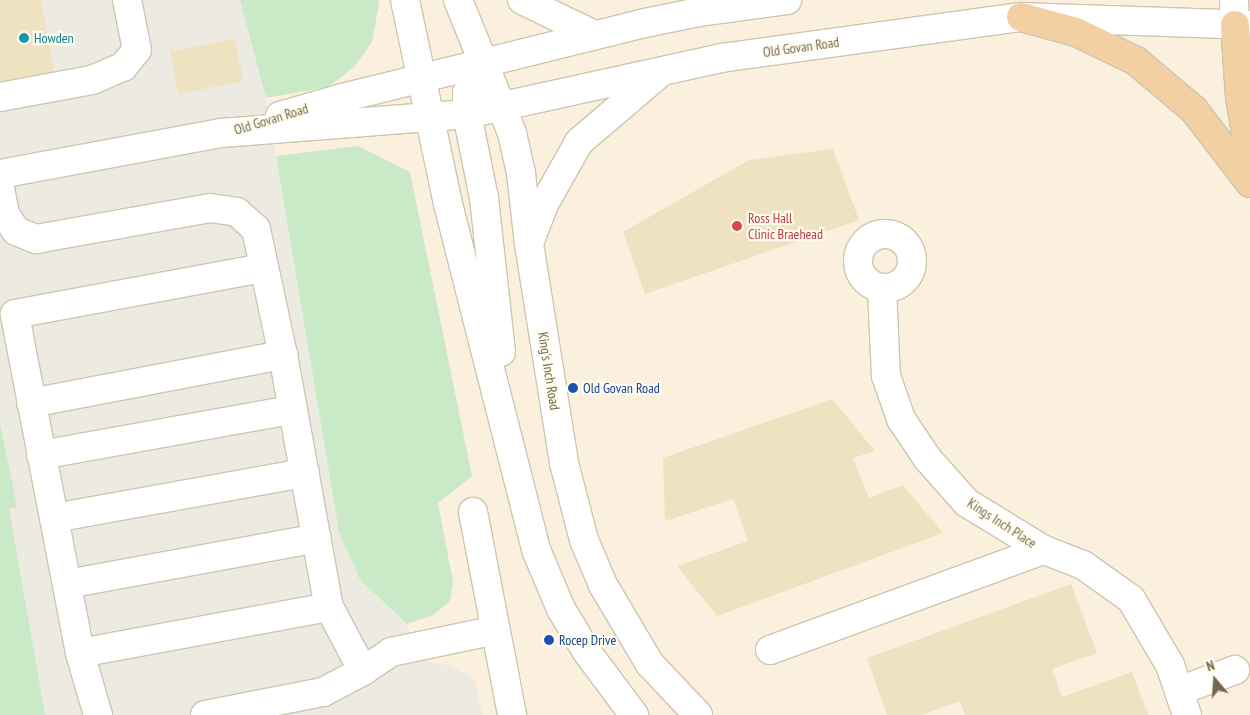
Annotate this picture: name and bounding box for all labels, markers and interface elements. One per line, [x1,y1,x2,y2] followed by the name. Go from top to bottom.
[34,30,74,46] place label: Howden
[18,32,30,44] marker: Howden
[762,33,840,61] street label: Old Govan Road
[232,100,310,138] street label: Old Govan Road
[748,210,823,242] place label: Ross Hall Clinic Braehead
[730,219,744,233] marker: Ross Hall Clinic Braehead
[535,331,563,411] street label: King's Inch Road
[583,380,660,396] place label: Old Govan Road
[567,382,579,394] marker: Old Govan Road
[964,494,1040,552] street label: Kings Inch Place
[559,632,616,648] place label: Rocep Drive
[543,634,555,646] marker: Rocep Drive
[1190,655,1240,705] north arrow
[1204,656,1217,675] text: N

